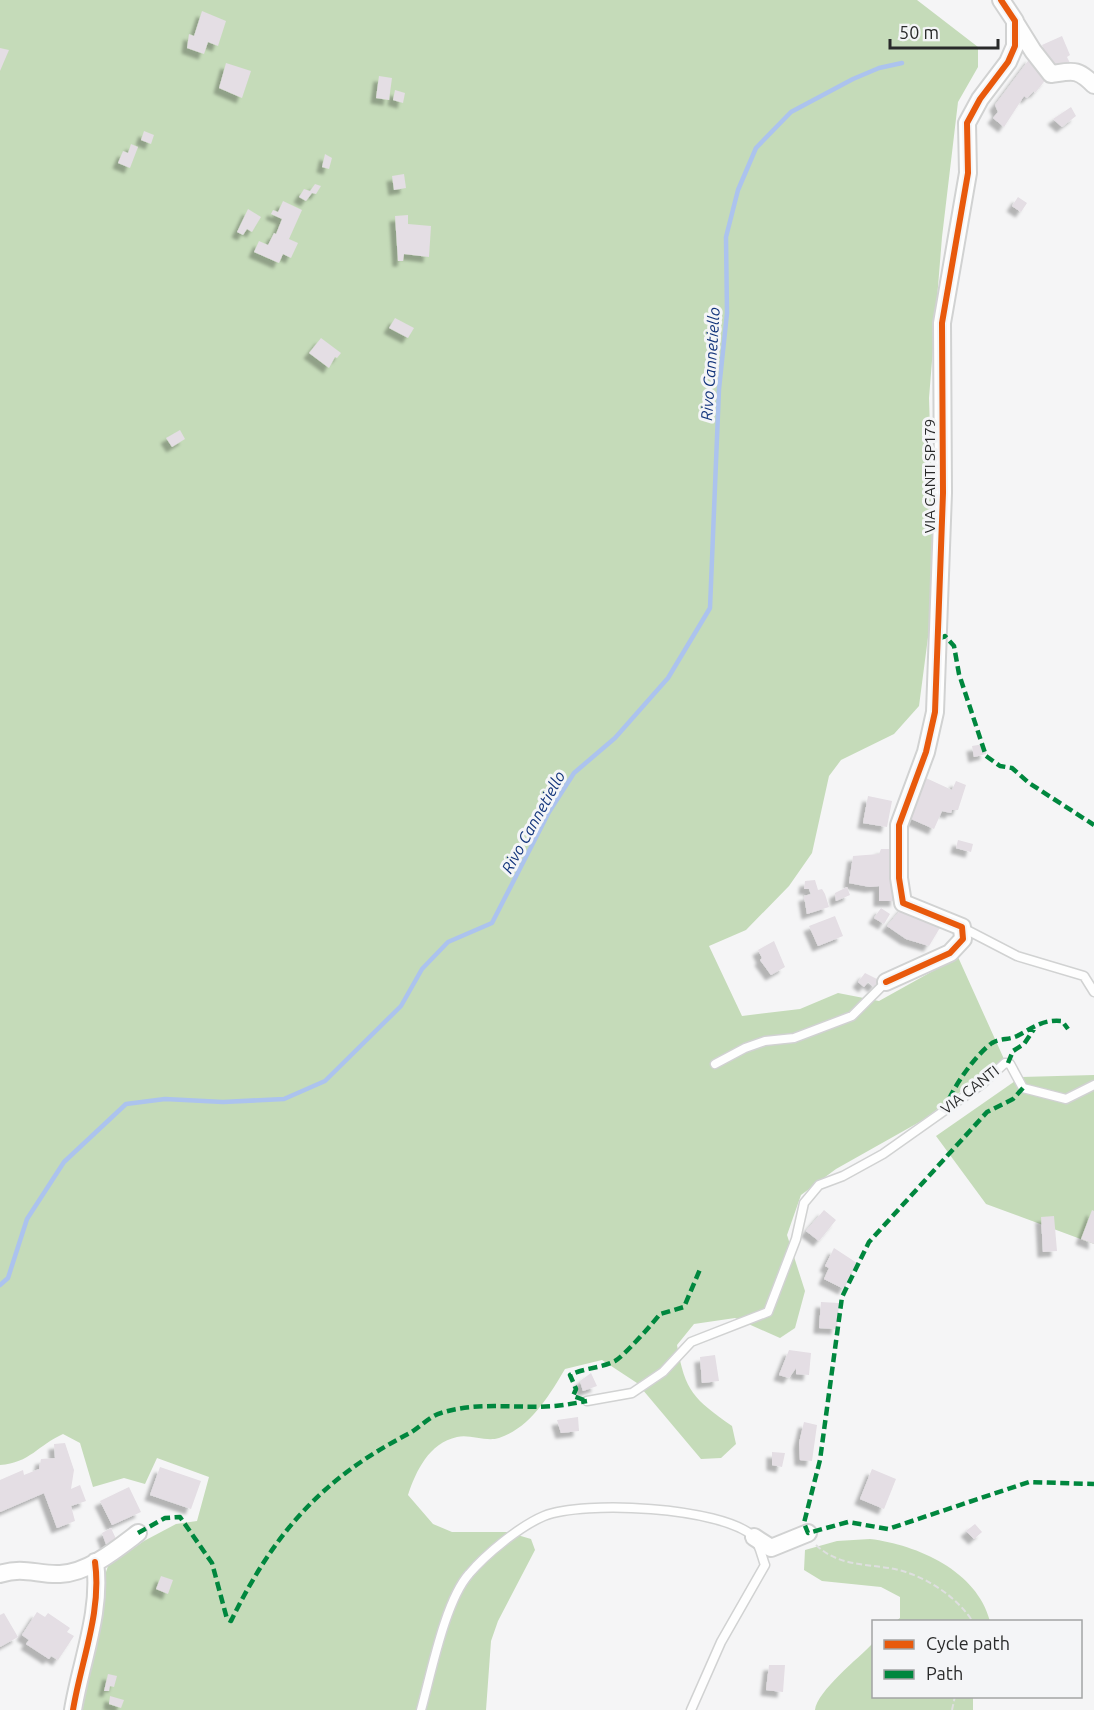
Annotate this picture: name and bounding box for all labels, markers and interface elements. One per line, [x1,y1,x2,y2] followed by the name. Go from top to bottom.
[890,12,998,50] scale bar
[899,22,939,42] text: 50 m
[697,306,723,421] water label: Rivo Cannetiello
[921,419,938,533] street label: VIA CANTI SP179
[498,768,569,876] water label: Rivo Cannetiello
[937,1062,1002,1117] street label: VIA CANTI
[872,1620,1082,1698] legend
[926,1633,1010,1653] text: Cycle path
[926,1663,963,1683] text: Path

